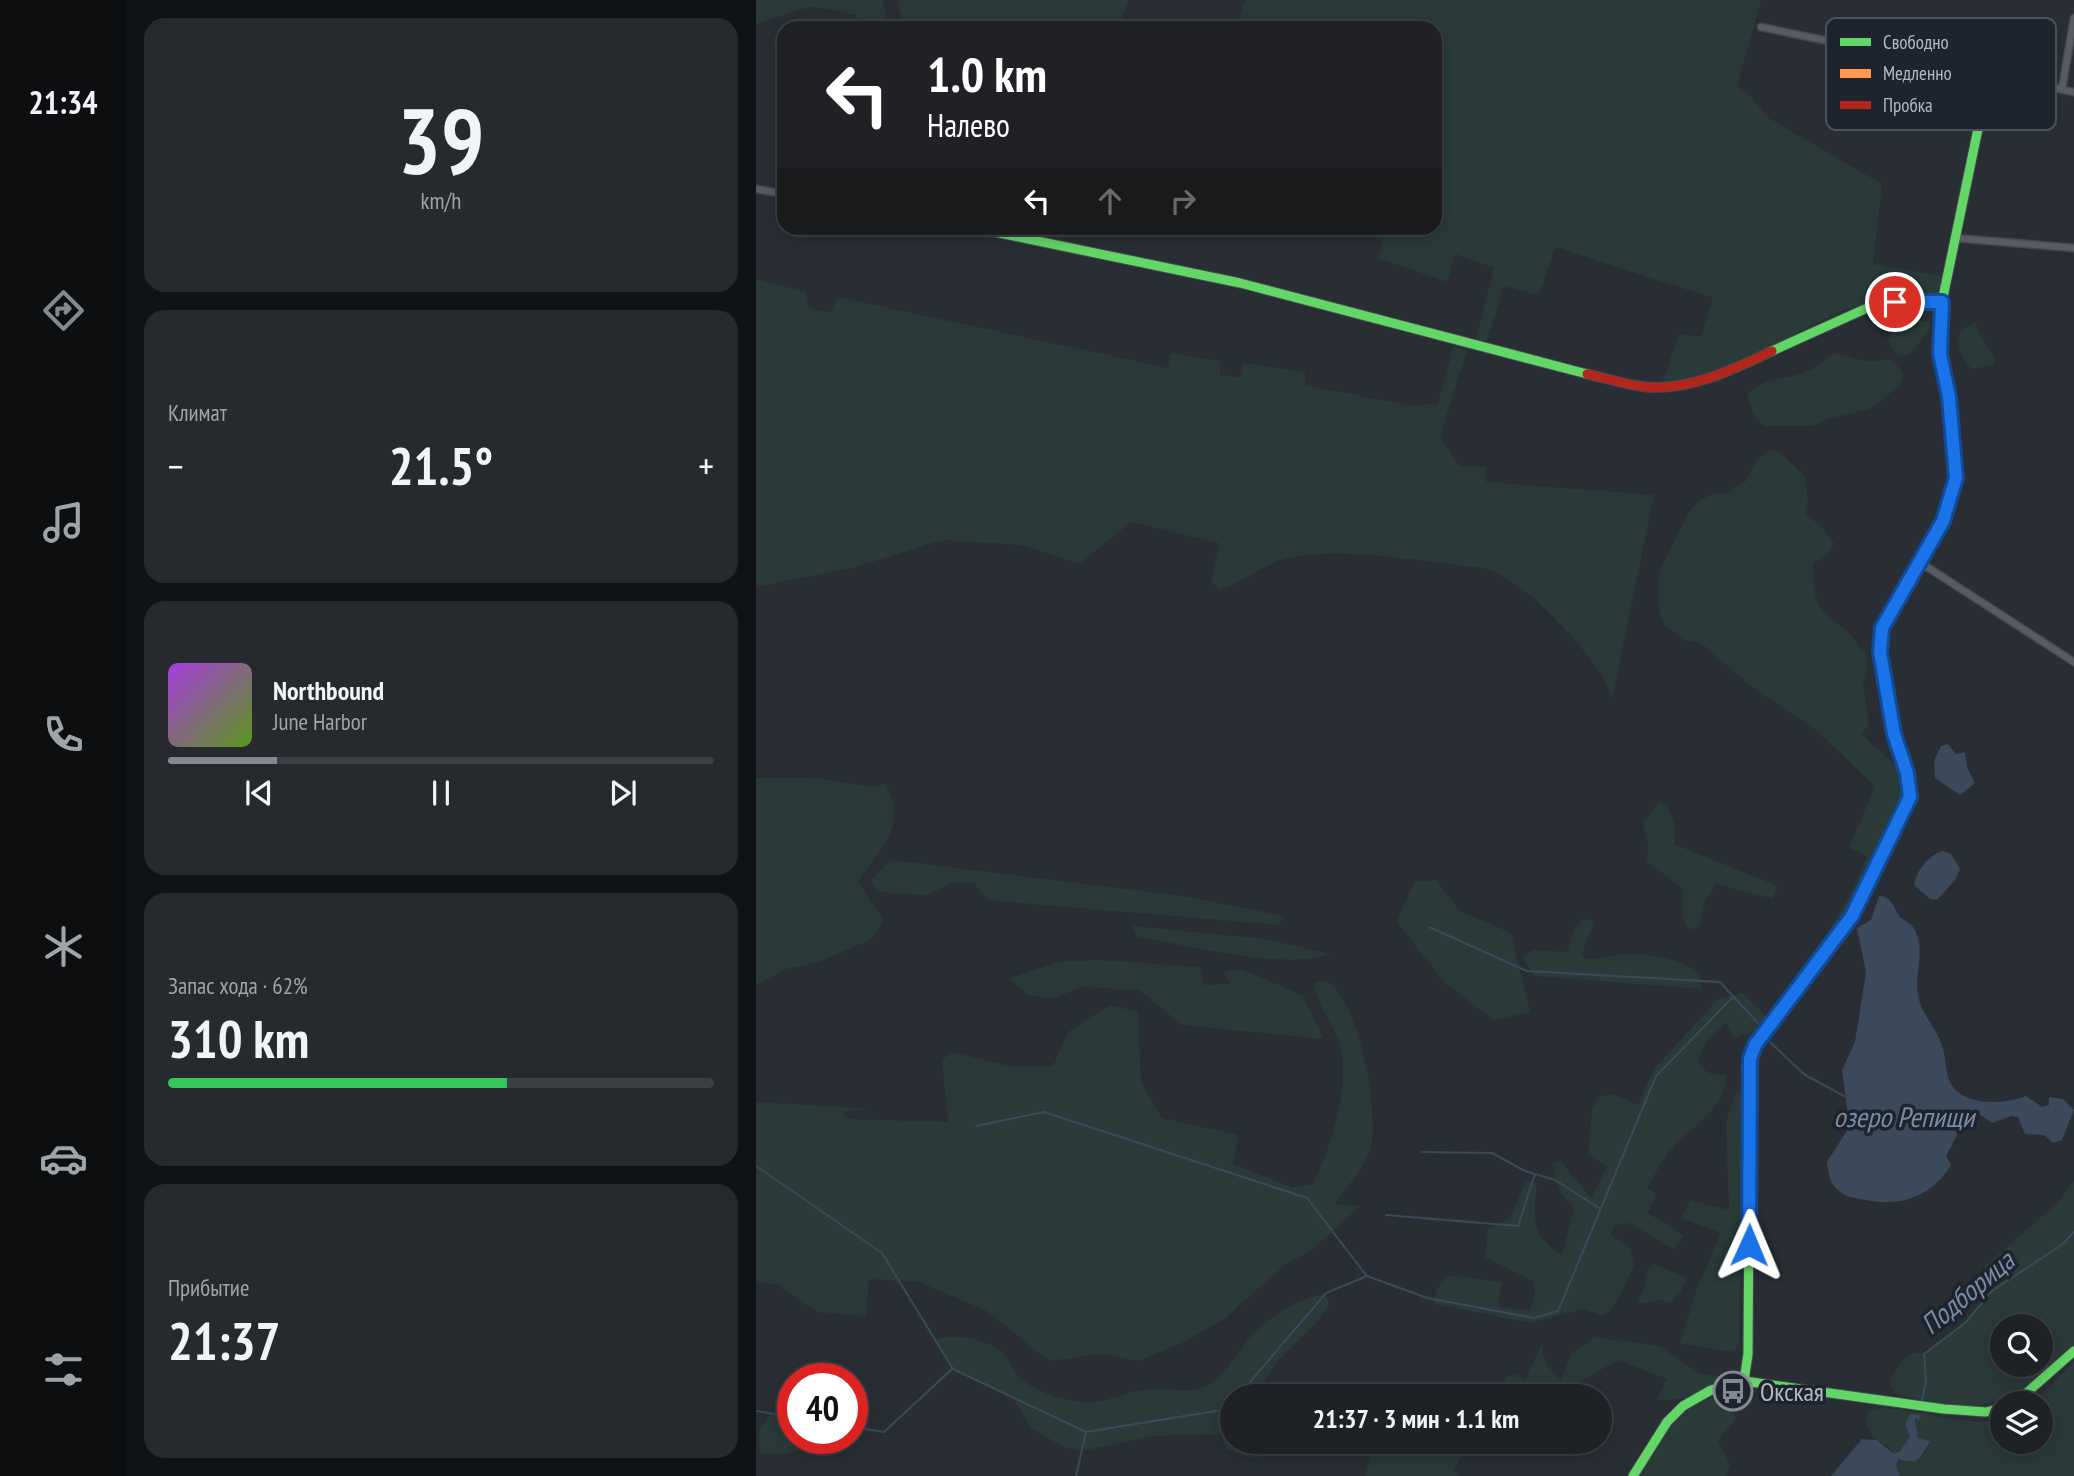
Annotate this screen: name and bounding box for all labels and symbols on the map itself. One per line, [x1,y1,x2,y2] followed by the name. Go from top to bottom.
[1826,18,2056,130] legend
[1883,30,1949,54] text: Свободно
[1883,61,1952,85] text: Медленно
[1883,93,1933,117] text: Пробка
[1865,272,1925,332] pin
[1834,1098,1977,1135] water label: озеро Репищи
[1712,1208,1786,1282] position arrow
[1912,1241,2023,1342] water label: Подборица
[777,1363,868,1454] speed limit sign: 40
[1712,1370,1754,1412] bus stop icon: Окская
[1760,1375,1824,1408] place label: Окская

